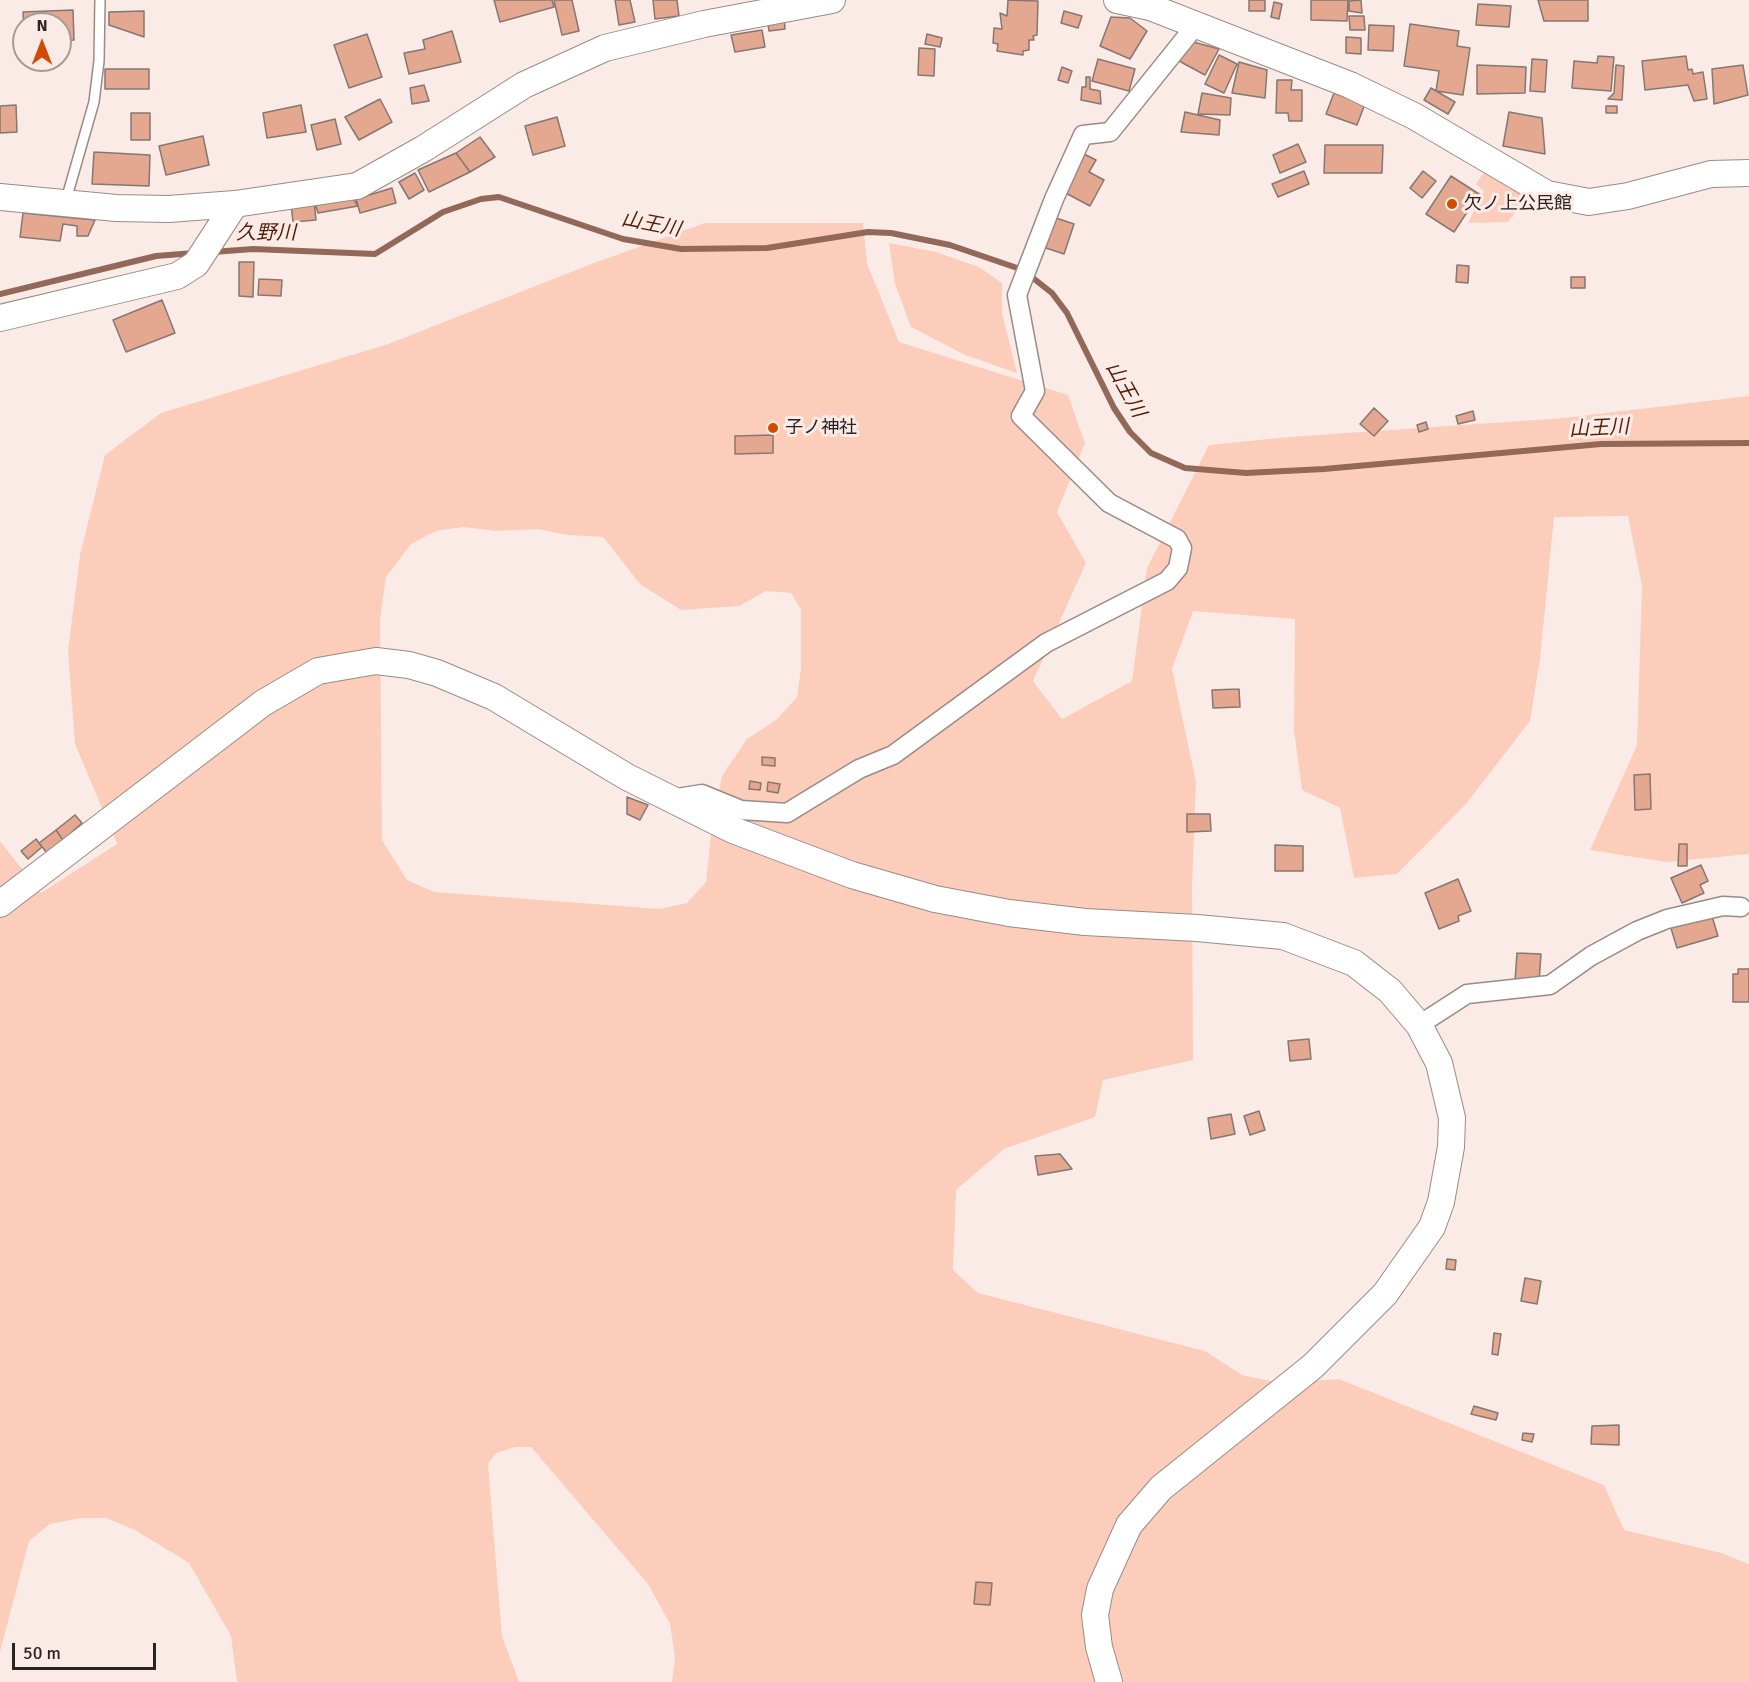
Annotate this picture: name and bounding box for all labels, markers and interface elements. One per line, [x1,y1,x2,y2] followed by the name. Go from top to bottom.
[12,12,72,72] north arrow
[36,16,48,36] text: N
[1464,193,1572,215] place label: 欠ノ上公民館
[1445,197,1459,211] marker: 欠ノ上公民館
[619,207,683,243] water label: 山王川
[236,222,296,246] water label: 久野川
[1100,358,1150,422] water label: 山王川
[1568,415,1630,443] water label: 山王川
[785,417,857,439] place label: 子ノ神社
[766,421,780,435] marker: 子ノ神社
[15,1631,159,1669] scale bar
[23,1642,61,1664] text: 50 m

